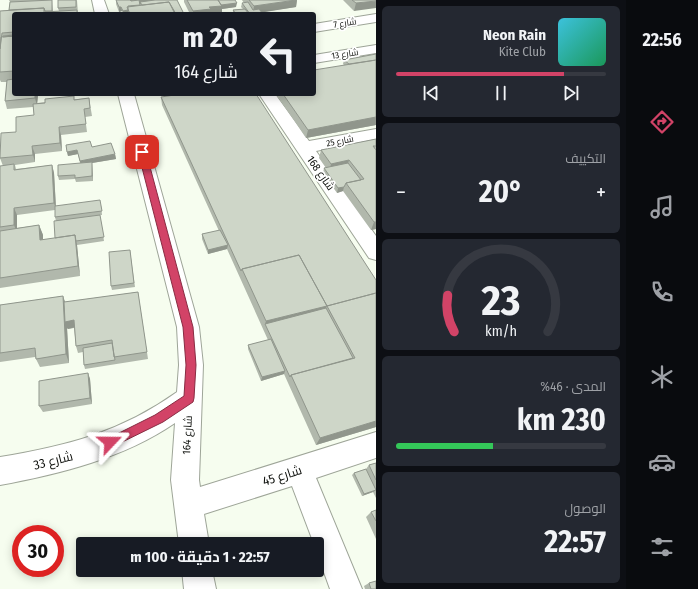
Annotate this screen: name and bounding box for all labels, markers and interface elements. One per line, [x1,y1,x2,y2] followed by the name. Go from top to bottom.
[333,16,357,31] street label: شارع 7
[183,21,238,54] text: 20 m
[483,26,546,44] text: Neon Rain
[252,28,304,80] icon: left
[642,29,682,51] text: 22:56
[499,44,546,59] text: Kite Club
[331,47,359,62] street label: شارع 13
[174,61,238,83] text: شارع 164
[420,82,442,104] icon: previous
[490,82,512,104] icon: pause
[560,82,582,104] icon: next
[648,108,676,136] icon: directions
[325,133,355,150] street label: شارع 25
[125,135,159,169] pin
[131,141,153,163] icon: arrive
[565,151,606,166] text: التكييف
[303,154,337,194] street label: شارع 168
[479,174,523,210] text: 20°
[396,179,406,206] text: −
[596,179,606,206] text: +
[648,193,676,221] icon: music
[481,276,520,326] text: 23
[648,278,676,306] icon: phone
[485,323,517,340] text: km/h
[648,363,676,391] icon: climate
[540,379,606,394] text: المدى · 46%
[517,402,606,438] text: 230 km
[180,415,196,455] street label: شارع 164
[89,421,131,463] position arrow
[32,448,75,474] street label: شارع 33
[648,448,676,476] icon: car
[261,462,304,490] street label: شارع 45
[565,501,606,516] text: الوصول
[544,524,606,560] text: 22:57
[12,525,64,577] speed limit sign: 30
[648,533,676,561] icon: filters
[130,548,270,566] text: 22:57 · 1 دقيقة · 100 m

